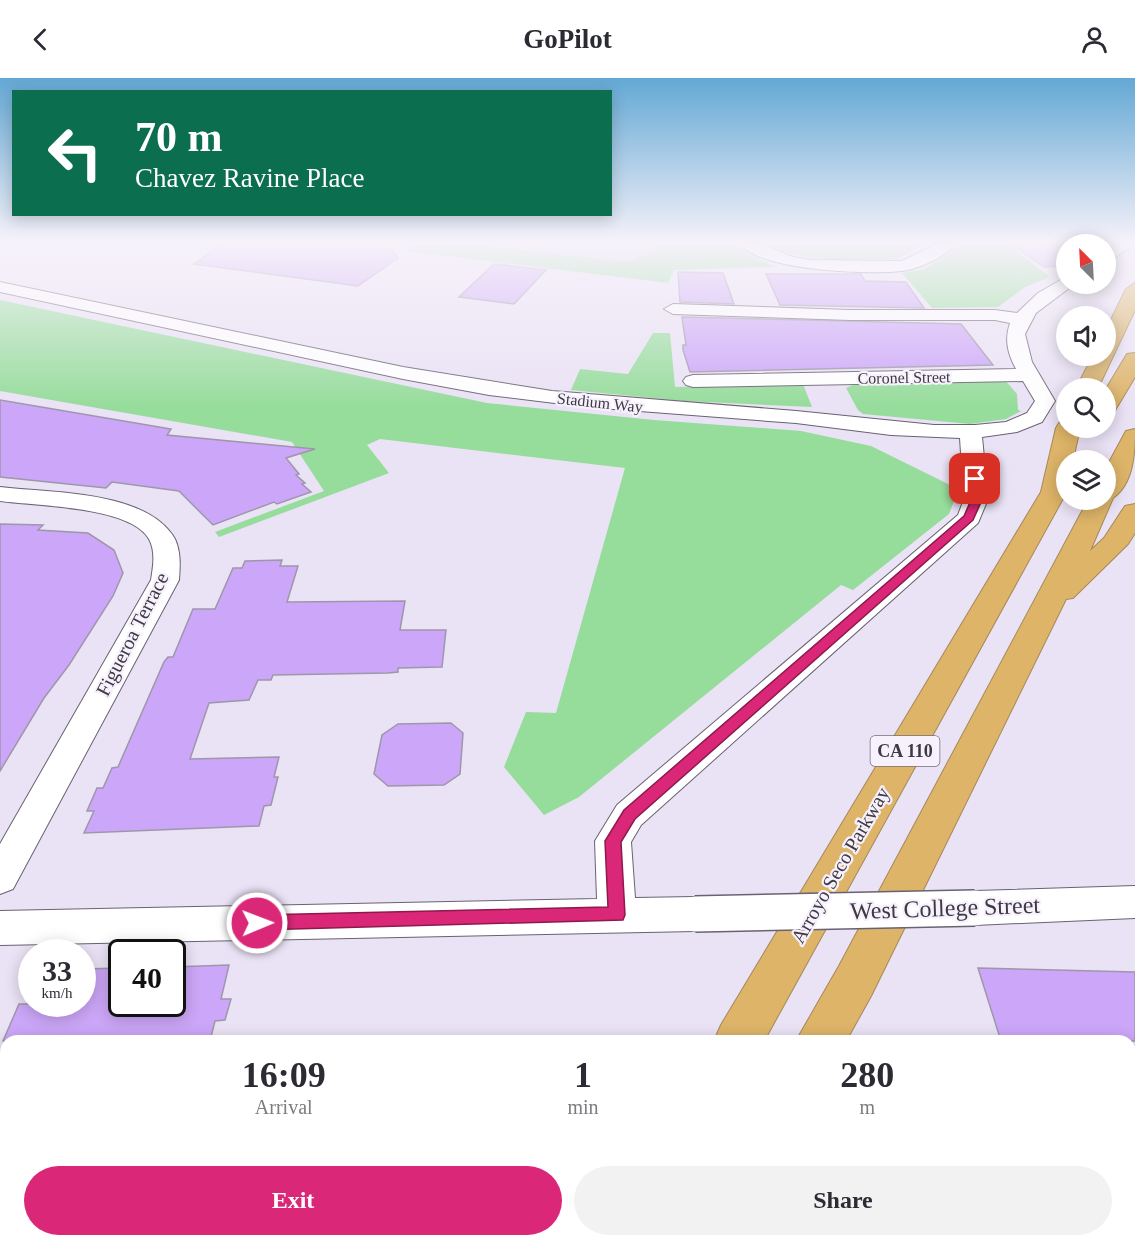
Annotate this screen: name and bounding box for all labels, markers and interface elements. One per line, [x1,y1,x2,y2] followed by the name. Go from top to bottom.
[24,23,57,56] icon: back
[1078,23,1111,56] icon: person
[523,24,612,54] text: GoPilot
[36,114,114,192] icon: left
[135,114,223,160] text: 70 m
[135,163,364,193] text: Chavez Ravine Place
[1056,234,1116,294] north arrow
[1056,234,1116,510] map controls
[1056,306,1116,366] button: sound
[857,368,951,387] street label: Coronel Street
[1056,378,1116,438] button: search
[556,390,644,416] street label: Stadium Way
[1056,450,1116,510] button: layers
[949,453,1000,504] pin
[958,462,991,495] icon: arrive
[91,569,173,700] street label: Figueroa Terrace
[870,736,940,766] road number: CA 110
[786,783,895,947] street label: Arroyo Seco Parkway
[225,891,289,955] position arrow
[850,892,1041,924] street label: West College Street
[108,939,186,1017] speed limit sign: 40
[42,954,72,987] text: 33
[42,985,72,1001] text: km/h
[242,1055,326,1095] text: 16:09
[574,1055,592,1095] text: 1
[840,1055,894,1095] text: 280
[255,1096,313,1118] text: Arrival
[567,1096,599,1118] text: min
[860,1096,875,1118] text: m
[24,1166,562,1235] button: Exit
[574,1166,1112,1235] button: Share

